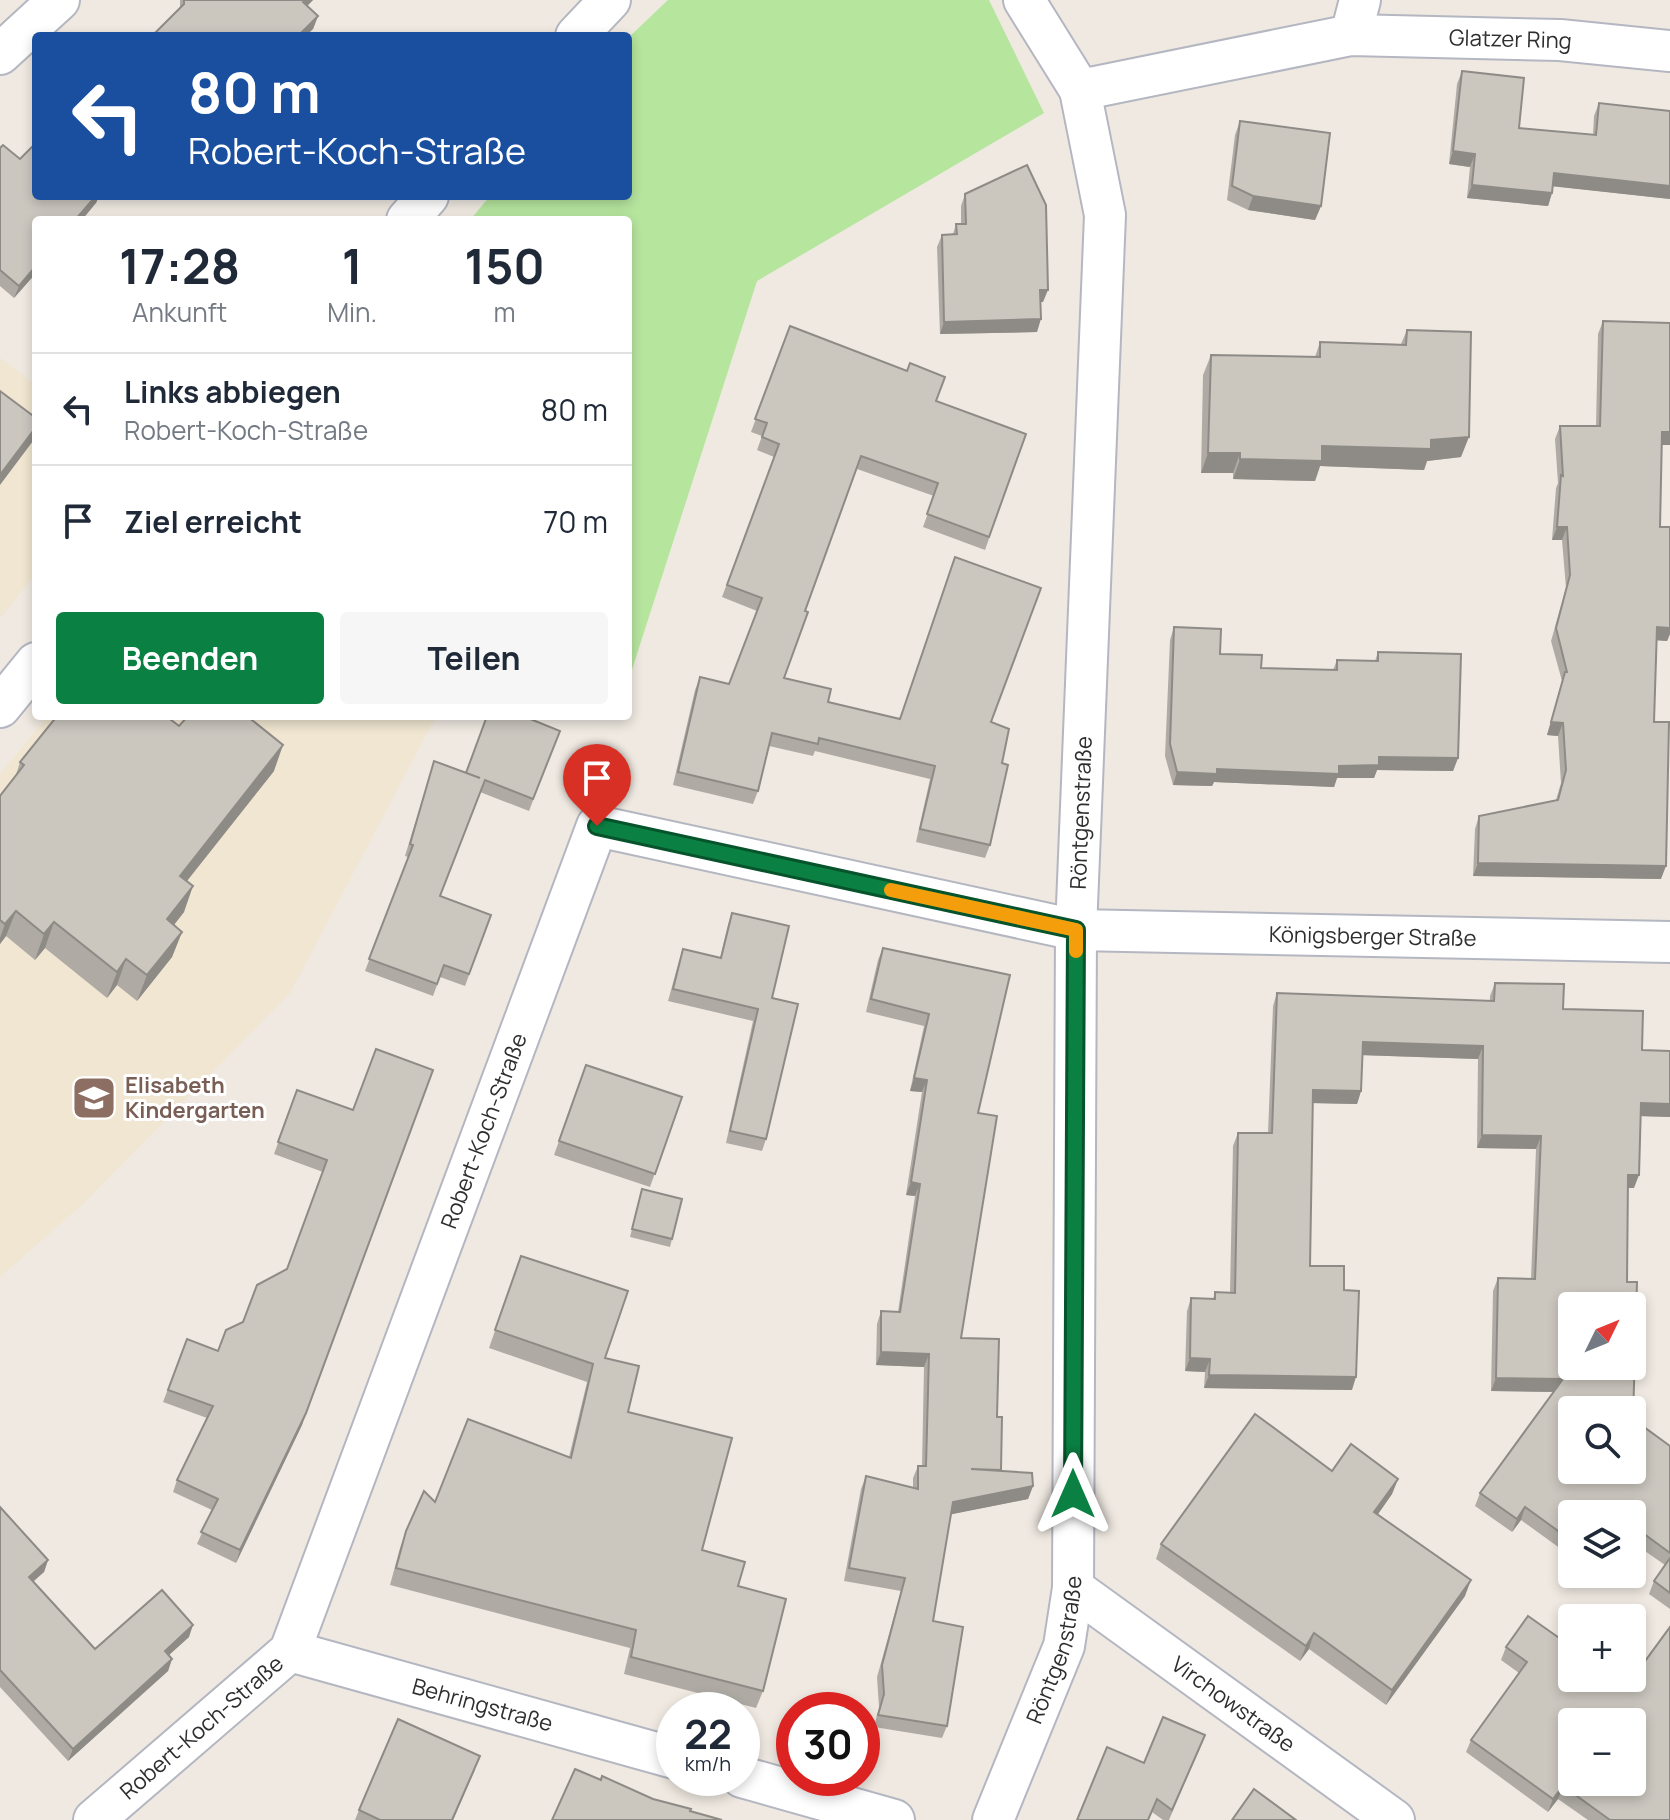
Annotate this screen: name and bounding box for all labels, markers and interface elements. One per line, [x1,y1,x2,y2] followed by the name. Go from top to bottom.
[1449,22,1573,56] street label: Glatzer Ring
[188,53,321,130] text: 80 m
[56,64,160,168] icon: left
[188,126,526,175] text: Robert-Koch-Straße
[119,233,240,298] text: 17:28
[342,233,363,298] text: 1
[464,233,545,298] text: 150
[132,294,227,330] text: Ankunft
[327,294,377,330] text: Min.
[494,294,516,330] text: m
[124,371,341,412] text: Links abbiegen
[56,387,100,431] icon: left
[541,389,608,430] text: 80 m
[124,412,368,448] text: Robert-Koch-Straße
[56,499,100,543] icon: arrive
[124,501,302,542] text: Ziel erreicht
[543,501,608,542] text: 70 m
[56,612,324,704] button: Beenden
[340,612,608,704] button: Teilen
[1063,735,1099,890] street label: Röntgenstraße
[563,744,631,826] pin
[575,756,619,800] icon: arrive
[1269,919,1477,953] street label: Königsberger Straße
[434,1028,534,1233] street label: Robert-Koch-Straße
[125,1070,265,1125] place label: Elisabeth Kindergarten
[70,1074,118,1122] school or university icon: Elisabeth Kindergarten
[1558,1292,1646,1380] north arrow
[1558,1292,1646,1796] map controls
[1558,1396,1646,1484] button: search
[1031,1452,1115,1536] position arrow
[1558,1500,1646,1588] button: layers
[1019,1576,1088,1728] street label: Röntgenstraße
[1558,1604,1646,1692] button: +
[113,1648,290,1806] street label: Robert-Koch-Straße
[1165,1649,1302,1759] street label: Virchowstraße
[409,1671,557,1739] street label: Behringstraße
[776,1692,880,1796] speed limit sign: 30
[684,1706,732,1761] text: 22
[1558,1708,1646,1796] button: −
[685,1750,731,1777] text: km/h

